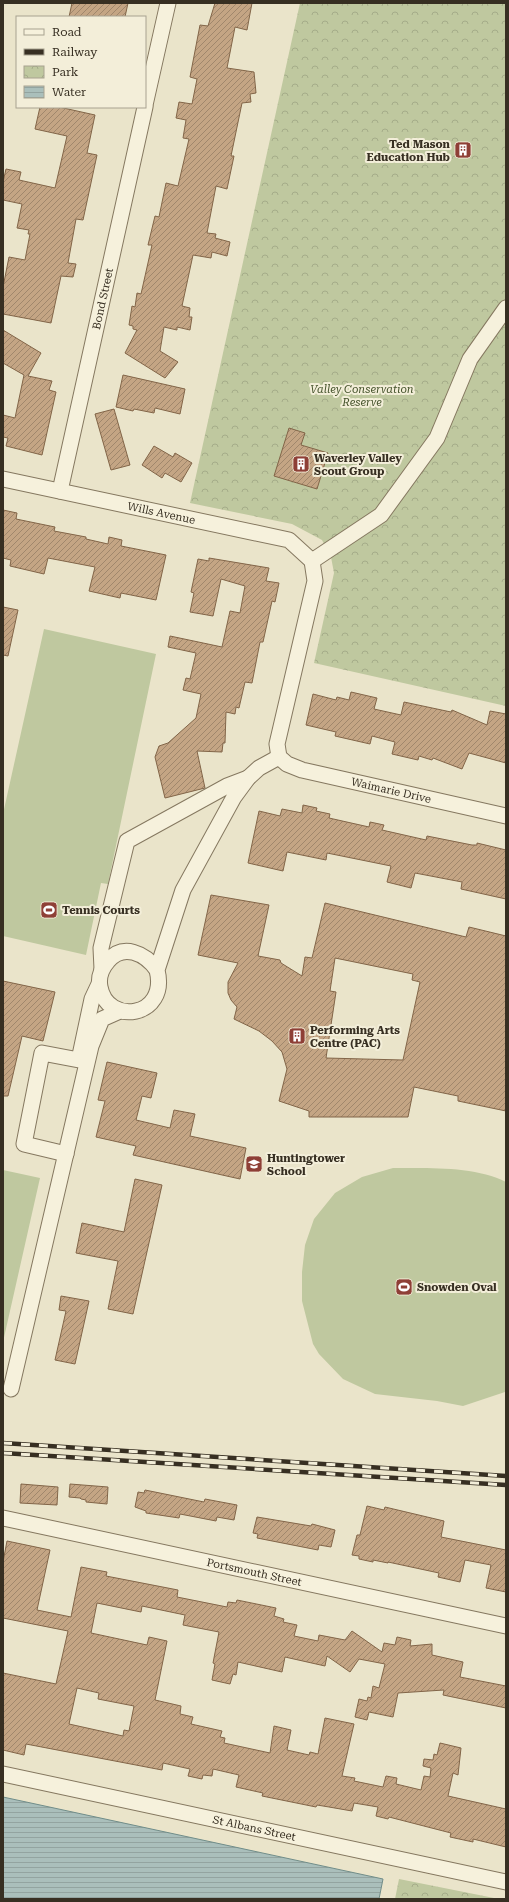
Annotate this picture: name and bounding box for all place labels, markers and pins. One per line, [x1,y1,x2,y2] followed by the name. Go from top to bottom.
[366,138,451,164] place label: Ted Mason Education Hub
[453,140,473,160] building icon: Ted Mason Education Hub
[314,452,402,478] place label: Waverley Valley Scout Group
[291,454,311,474] building icon: Waverley Valley Scout Group
[39,900,59,920] sports icon: Tennis Courts
[62,904,140,917] place label: Tennis Courts
[310,1024,400,1050] place label: Performing Arts Centre (PAC)
[287,1026,307,1046] building icon: Performing Arts Centre (PAC)
[267,1152,345,1178] place label: Huntingtower School
[244,1154,264,1174] school or university icon: Huntingtower School
[394,1277,414,1297] sports icon: Snowden Oval
[417,1281,497,1294] place label: Snowden Oval

